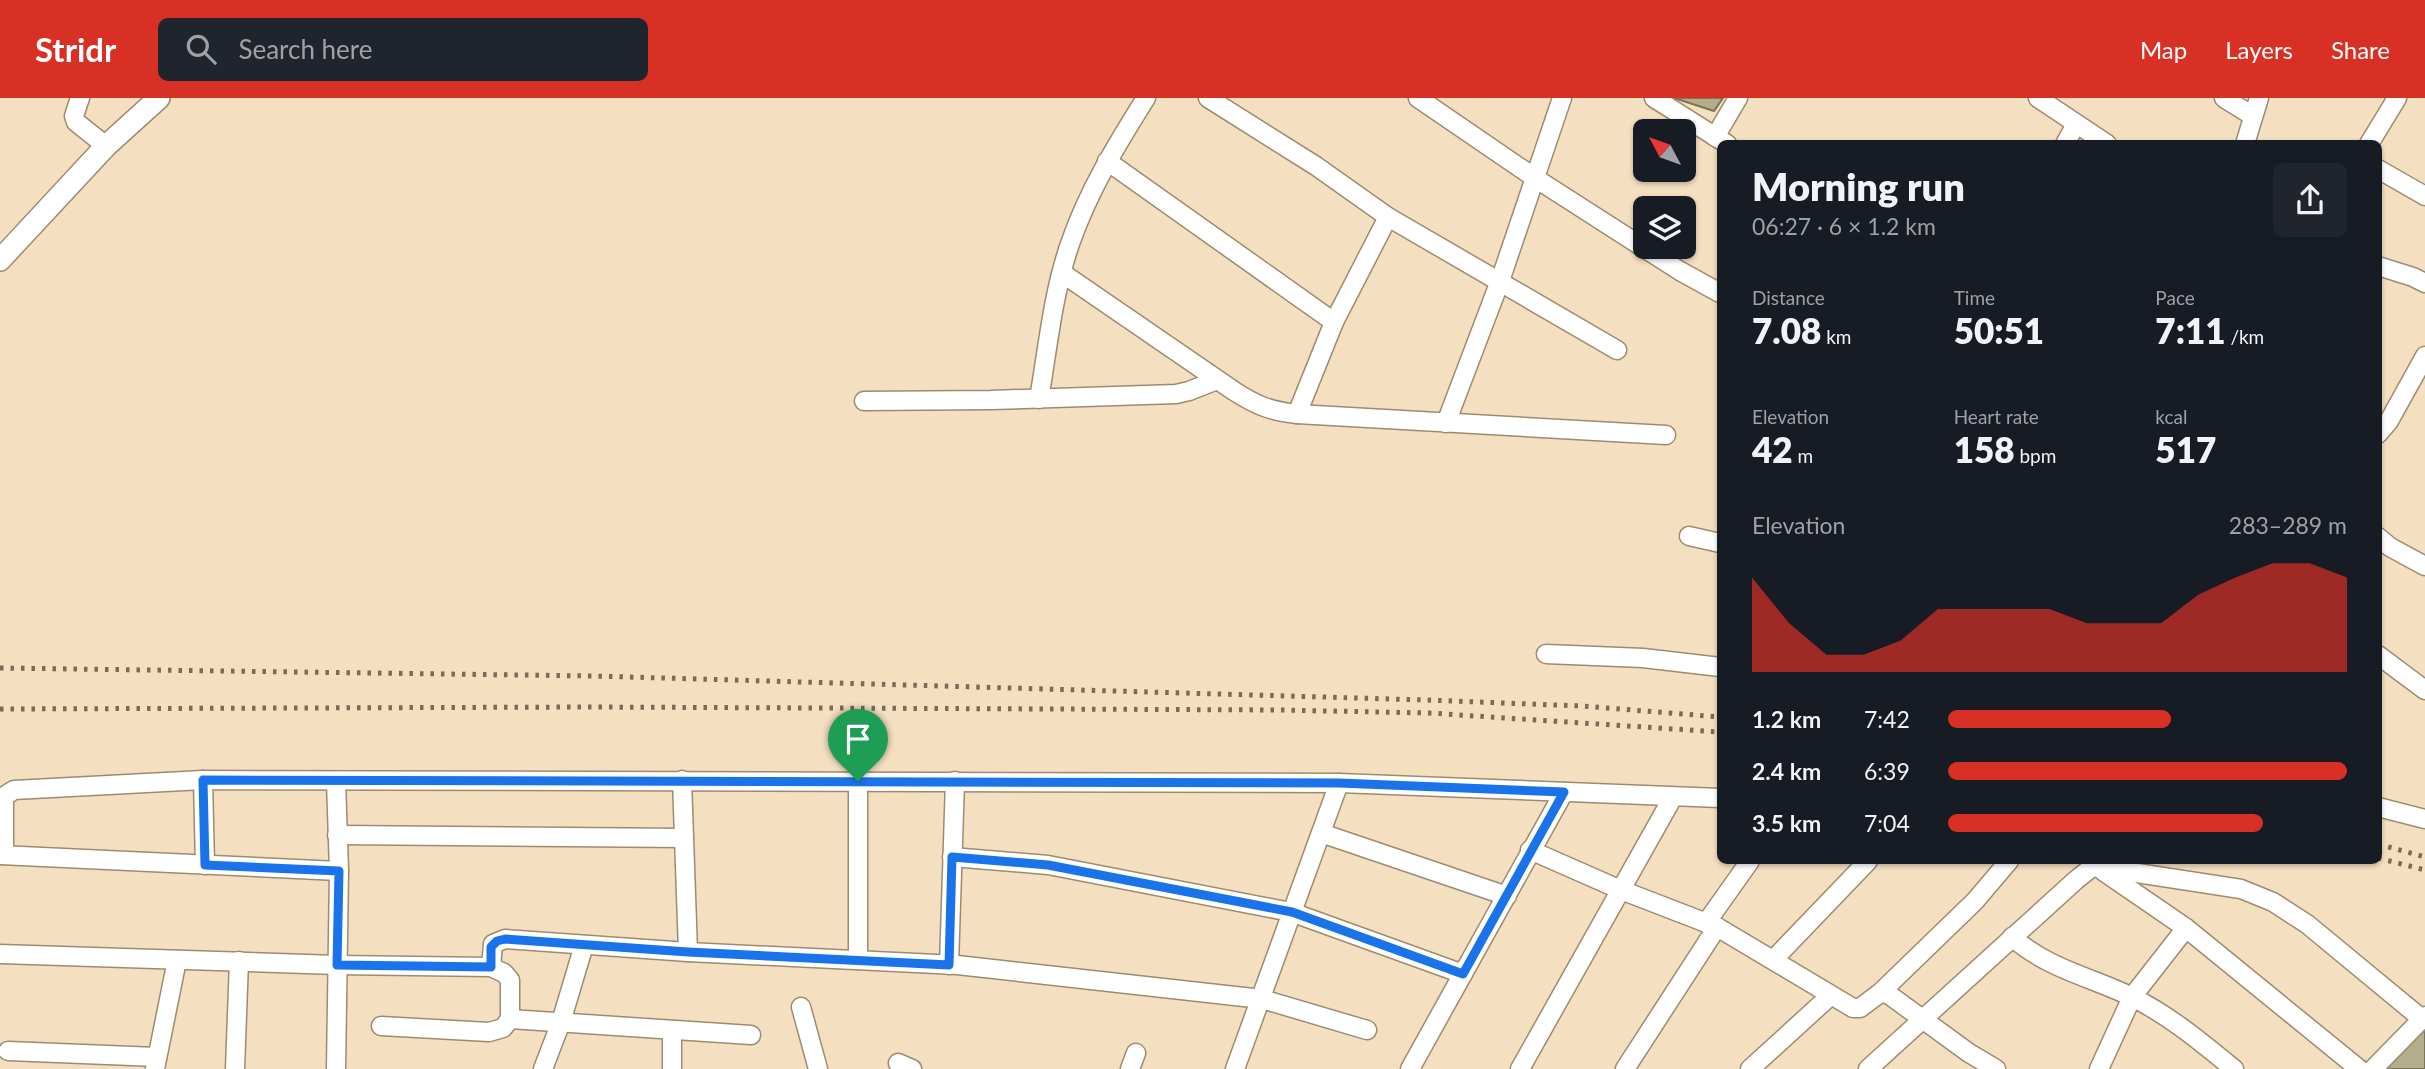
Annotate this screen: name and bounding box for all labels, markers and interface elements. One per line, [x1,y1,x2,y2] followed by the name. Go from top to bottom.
[158,18,648,81] search box
[35,29,116,69] text: Stridr
[182,30,220,68] icon: search
[238,33,372,65] text: Search here
[2140,35,2187,64] text: Map
[2225,35,2293,64] text: Layers
[2331,35,2390,64] text: Share
[1633,119,1696,182] north arrow
[1633,119,1696,259] map controls
[1752,163,1965,209] text: Morning run
[2273,163,2347,237] button: share
[1633,196,1696,259] button: layers
[1752,212,1936,240] text: 06:27 · 6 × 1.2 km
[1752,286,1825,309] text: Distance
[1954,286,1995,309] text: Time
[2155,286,2195,309] text: Pace
[1752,309,1821,351] text: 7.08
[1954,309,2044,351] text: 50:51
[2155,309,2226,351] text: 7:11
[1821,325,1851,348] text: km
[2226,325,2264,348] text: /km
[1752,405,1829,428] text: Elevation
[1954,405,2039,428] text: Heart rate
[2155,405,2187,428] text: kcal
[1752,428,1793,470] text: 42
[1954,428,2015,470] text: 158
[2155,428,2216,470] text: 517
[1793,444,1813,467] text: m
[2015,444,2056,467] text: bpm
[1752,511,1845,539] text: Elevation
[2229,511,2347,539] text: 283–289 m
[1752,705,1821,733] text: 1.2 km
[1864,705,1910,733] text: 7:42
[828,709,888,781] pin
[839,720,877,758] icon: arrive
[1752,757,1821,785] text: 2.4 km
[1864,757,1910,785] text: 6:39
[1752,809,1821,837] text: 3.5 km
[1864,809,1910,837] text: 7:04

